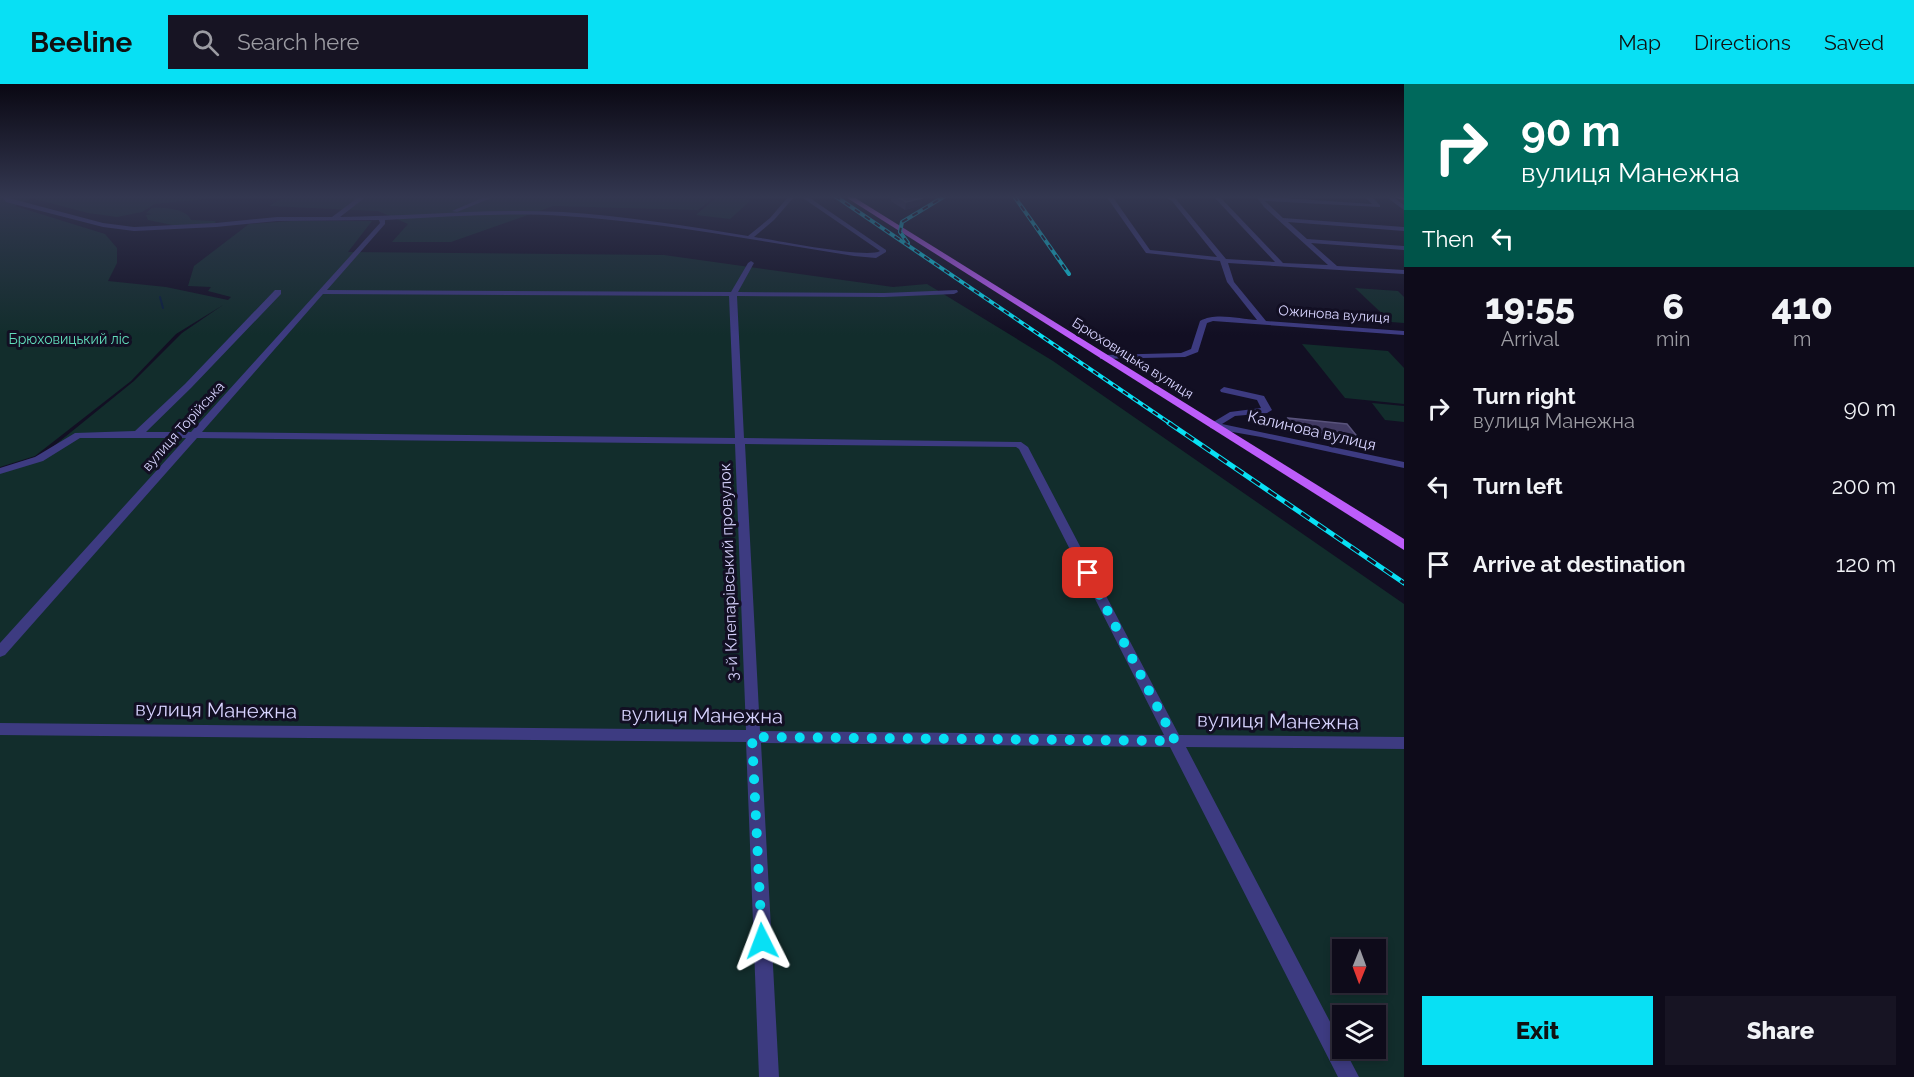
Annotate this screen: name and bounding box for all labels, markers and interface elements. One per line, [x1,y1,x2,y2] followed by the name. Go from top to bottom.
[168,15,588,69] search box
[30,26,132,59] text: Beeline
[189,26,222,59] icon: search
[237,29,359,55] text: Search here
[1618,30,1661,55] text: Map
[1694,30,1791,55] text: Directions
[1824,30,1884,55] text: Saved
[1521,107,1621,156] text: 90 m
[1422,108,1500,186] icon: right
[1521,157,1740,188] text: вулиця Манежна
[1486,222,1519,255] icon: left
[1422,226,1474,252] text: Then
[1485,285,1575,327] text: 19:55
[1662,285,1684,327] text: 6
[1771,285,1833,327] text: 410
[1278,302,1390,326] street label: Ожинова вулиця
[1069,314,1197,402] street label: Брюховицька вулиця
[1501,327,1559,351] text: Arrival
[1656,327,1690,351] text: min
[1793,327,1811,351] text: m
[9,331,130,347] park label: Брюховицький ліс
[139,378,227,474] street label: вулиця Торійська
[1473,383,1576,409] text: Turn right
[1422,392,1455,425] icon: right
[1844,395,1896,421] text: 90 m
[1246,406,1378,454] street label: Калинова вулиця
[1473,409,1635,433] text: вулиця Манежна
[715,463,742,681] street label: 3-й Клепарівський провулок
[1422,470,1455,503] icon: left
[1473,473,1563,499] text: Turn left
[1832,473,1896,499] text: 200 m
[1062,547,1113,598] pin
[1422,548,1455,581] icon: arrive
[1473,551,1686,577] text: Arrive at destination
[1836,551,1896,577] text: 120 m
[1071,556,1104,589] icon: arrive
[135,697,297,723] street label: вулиця Манежна
[621,702,783,728] street label: вулиця Манежна
[1197,708,1359,734] street label: вулиця Манежна
[730,909,794,973] position arrow
[1332,939,1386,993] north arrow
[1332,939,1386,1059] map controls
[1422,996,1653,1065] button: Exit
[1665,996,1896,1065] button: Share
[1332,1005,1386,1059] button: layers

